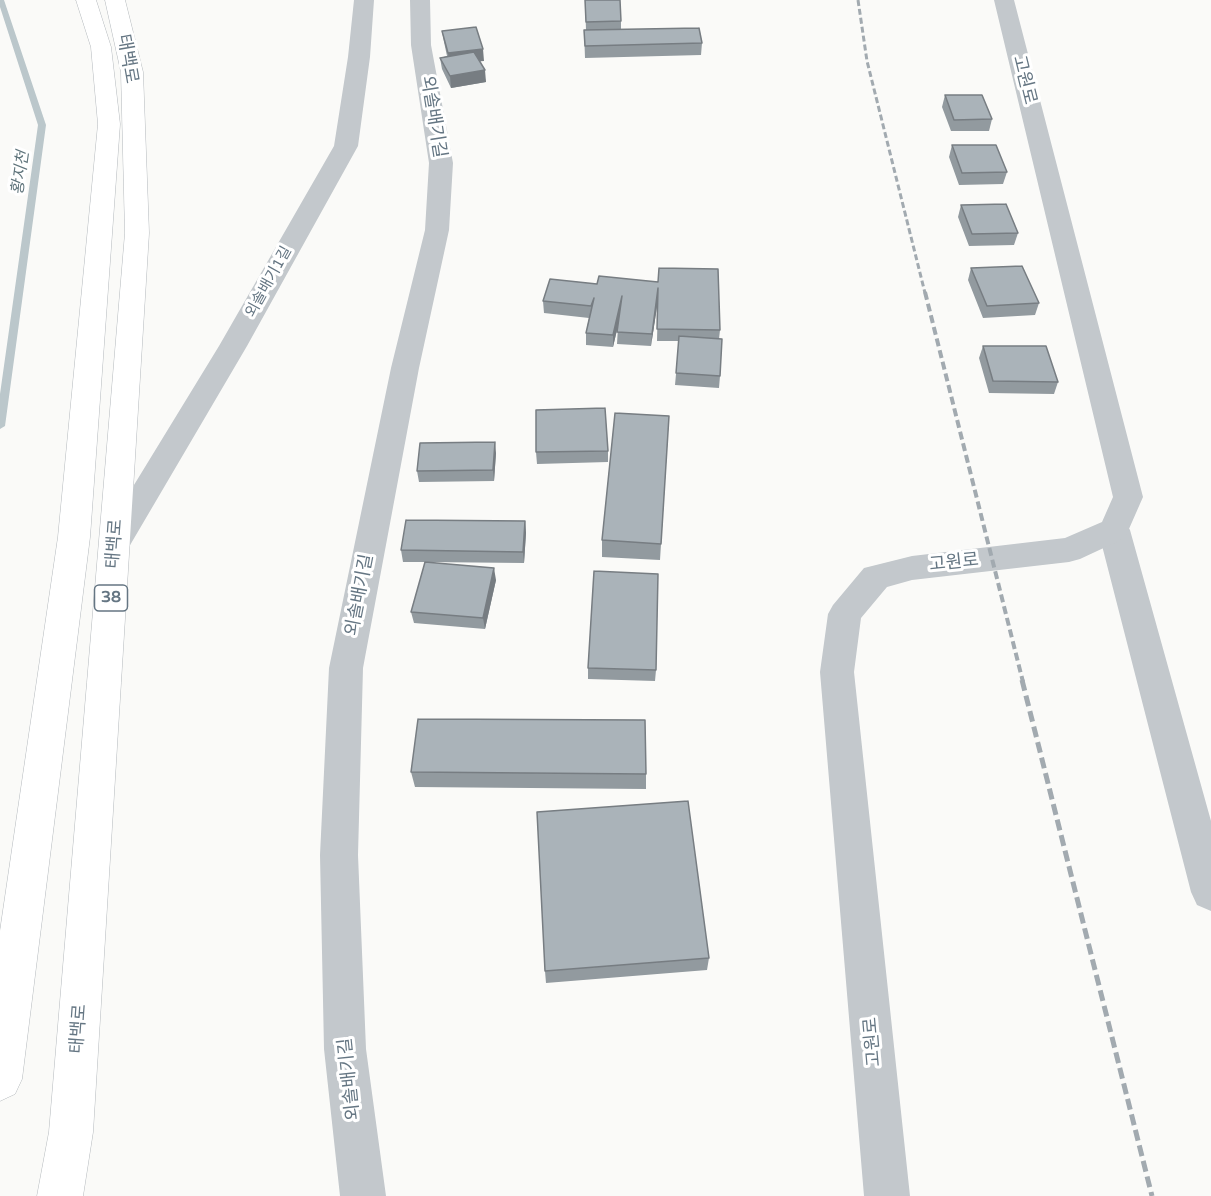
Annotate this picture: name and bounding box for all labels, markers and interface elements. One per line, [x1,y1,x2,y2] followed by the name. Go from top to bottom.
[112,33,142,85] street label: 태백로
[1008,53,1040,107] street label: 고원로
[416,74,450,160] street label: 외솔배기길
[8,150,34,196] water label: 황지천
[242,243,296,321] street label: 외솔배기1길
[102,518,128,570] street label: 태백로
[928,550,980,576] street label: 고원로
[341,552,379,638] street label: 외솔배기길
[94,585,128,611] road number: 38
[66,1003,92,1055] street label: 태백로
[860,1016,886,1068] street label: 고원로
[335,1037,365,1121] street label: 외솔배기길

